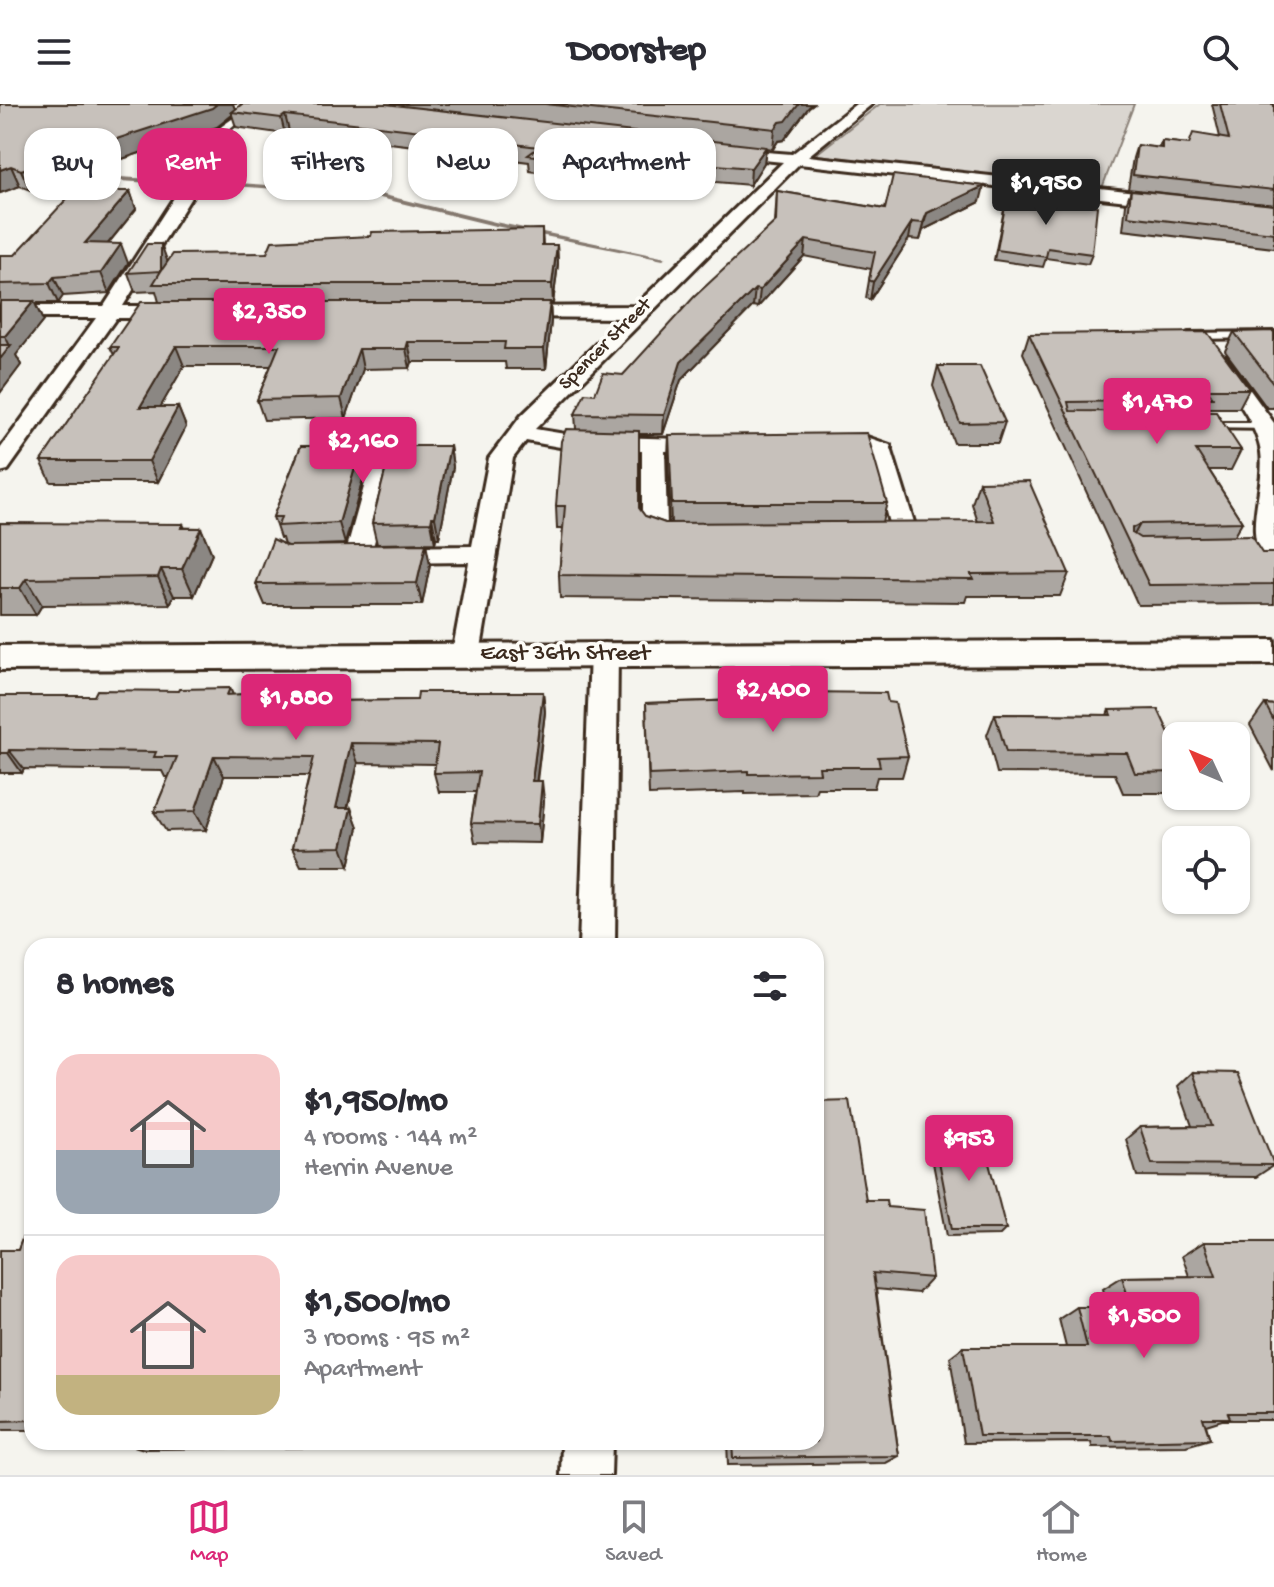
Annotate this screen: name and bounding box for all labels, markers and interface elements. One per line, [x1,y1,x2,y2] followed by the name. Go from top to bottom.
[32,30,76,74] icon: menu
[1198,30,1242,74] icon: search
[568,31,706,74] text: Doorstep
[24,128,121,200] chip: Buy
[137,128,247,200] chip: Rent
[263,128,392,200] chip: Filters
[408,128,518,200] chip: New
[534,128,716,200] chip: Apartment
[981,159,1111,227] pin: $1,950
[1010,169,1082,200] text: $1,950
[204,288,334,356] pin: $2,350
[555,293,658,396] street label: Spencer Street
[232,298,306,329] text: $2,350
[1092,378,1222,446] pin: $1,470
[1122,388,1192,419] text: $1,470
[298,417,428,485] pin: $2,160
[327,427,399,458] text: $2,160
[480,640,652,669] street label: East 36th Street
[708,666,838,734] pin: $2,400
[231,674,361,742] pin: $1,880
[736,676,810,707] text: $2,400
[259,684,333,715] text: $1,880
[1162,722,1250,810] north arrow
[1162,722,1250,914] map controls
[1162,826,1250,914] button: locate
[748,964,792,1008] icon: filters
[56,966,173,1006] text: 8 homes
[304,1083,448,1123] text: $1,950/mo
[120,1086,216,1182] icon: home
[922,1115,1016,1183] pin: $953
[304,1123,477,1154] text: 4 rooms · 144 m²
[943,1125,995,1156] text: $953
[304,1154,453,1185] text: Herrin Avenue
[304,1284,450,1324] text: $1,500/mo
[120,1287,216,1383] icon: home
[1079,1292,1209,1360] pin: $1,500
[1107,1302,1181,1333] text: $1,500
[304,1324,470,1355] text: 3 rooms · 95 m²
[304,1355,421,1386] text: Apartment
[187,1495,231,1569] tab: Map
[605,1495,662,1569] tab: Saved
[1036,1495,1087,1569] tab: Home

